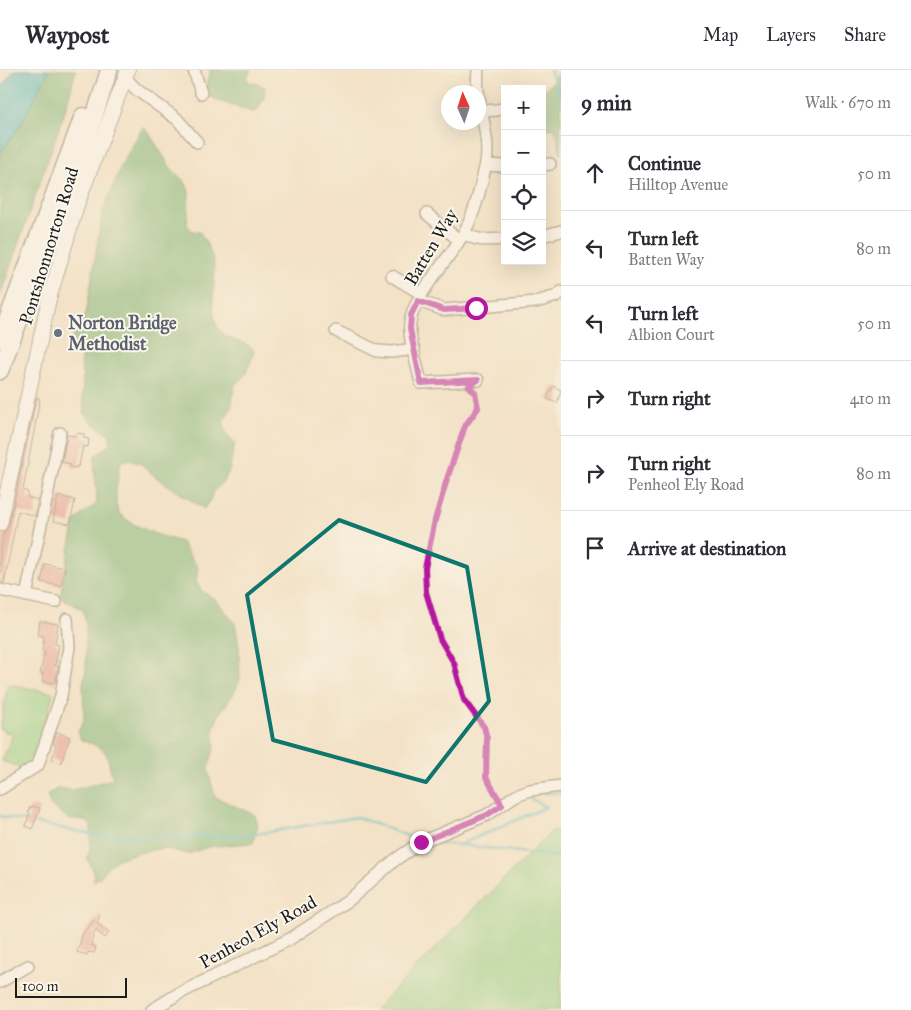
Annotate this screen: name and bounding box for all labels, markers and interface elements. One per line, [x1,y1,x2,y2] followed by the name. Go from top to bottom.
[25,20,109,50] text: Waypost
[703,24,738,46] text: Map
[766,24,816,46] text: Layers
[844,24,886,46] text: Share
[441,85,486,130] north arrow
[501,85,546,265] map controls
[501,85,546,130] button: +
[581,90,632,116] text: 9 min
[805,93,891,112] text: Walk · 670 m
[501,130,546,175] button: −
[628,152,701,175] text: Continue
[581,159,609,187] icon: ahead
[15,164,83,328] street label: Pontshonnorton Road
[857,164,891,183] text: 50 m
[501,175,546,220] button: locate
[628,175,728,194] text: Hilltop Avenue
[400,204,463,289] street label: Batten Way
[501,220,546,265] button: layers
[628,227,698,250] text: Turn left
[581,234,609,262] icon: left
[856,239,891,258] text: 80 m
[628,250,704,269] text: Batten Way
[465,297,488,320] route start
[628,302,698,325] text: Turn left
[581,309,609,337] icon: left
[68,312,177,355] place label: Norton Bridge Methodist
[857,314,891,333] text: 50 m
[628,325,715,344] text: Albion Court
[52,327,64,339] marker: Norton Bridge Methodist
[581,384,609,412] icon: right
[628,387,711,410] text: Turn right
[850,389,891,408] text: 410 m
[628,452,711,475] text: Turn right
[581,459,609,487] icon: right
[856,464,891,483] text: 80 m
[628,475,744,494] text: Penheol Ely Road
[581,534,609,562] icon: arrive
[628,537,786,560] text: Arrive at destination
[410,831,433,854] route end
[196,891,320,973] street label: Penheol Ely Road
[15,975,128,998] scale bar
[22,978,59,995] text: 100 m

